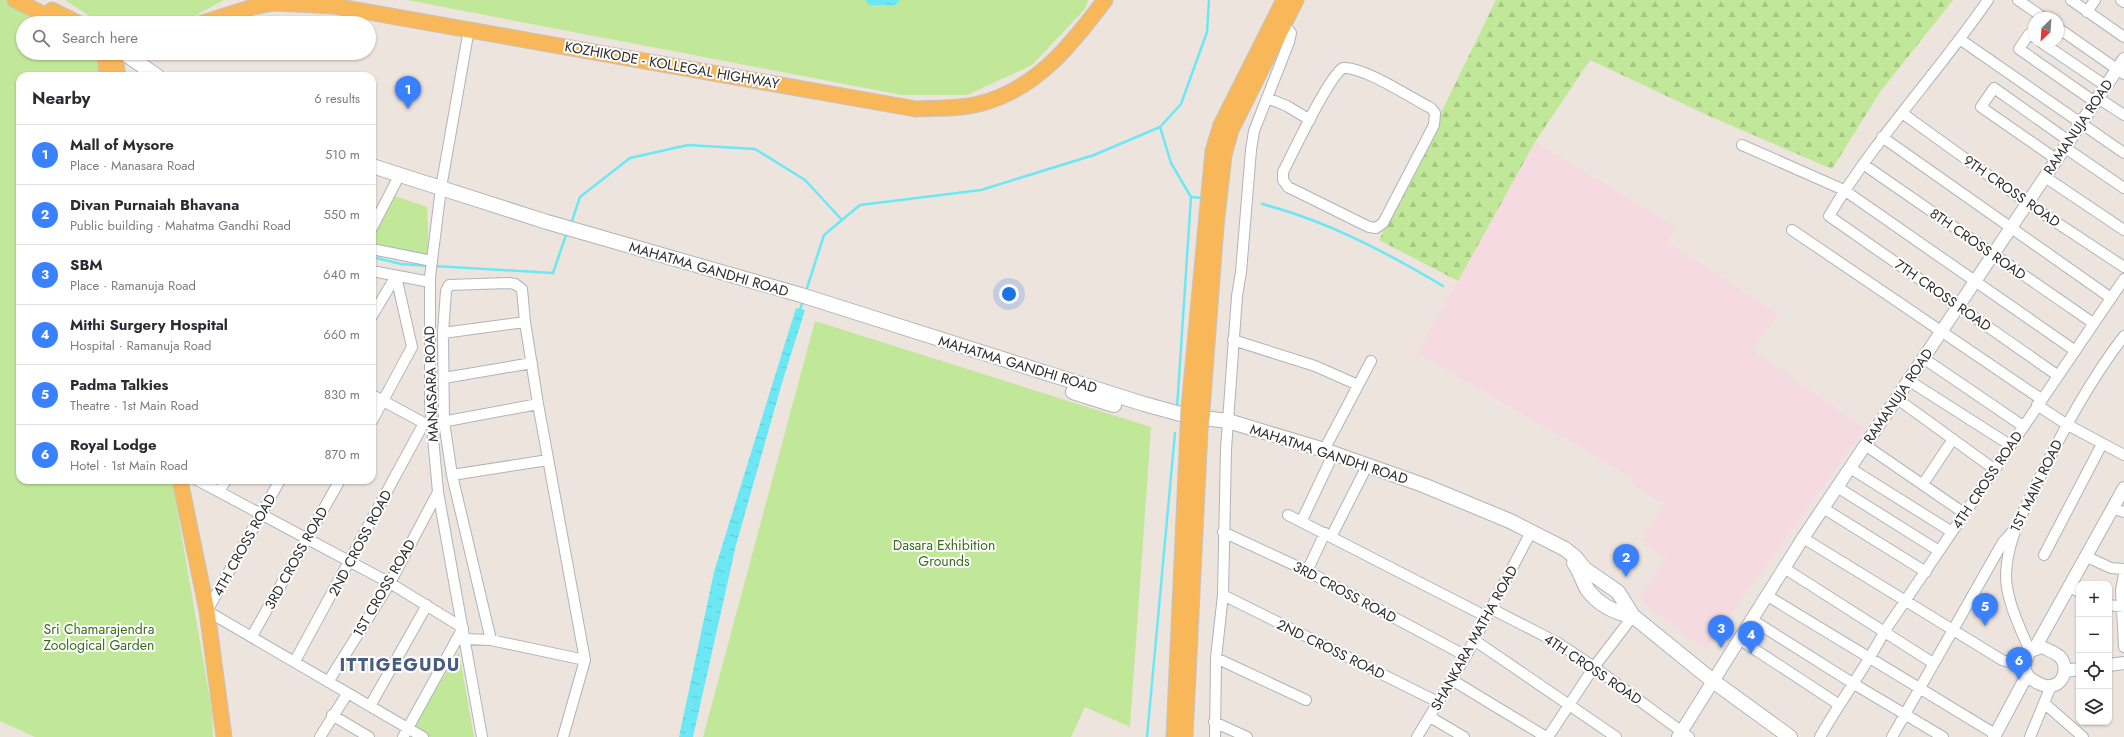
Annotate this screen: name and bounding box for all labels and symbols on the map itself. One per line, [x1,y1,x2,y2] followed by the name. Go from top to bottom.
[2028,12,2064,48] north arrow
[563,36,781,94] street label: KOZHIKODE - KOLLEGAL HIGHWAY
[2039,75,2117,179] street label: RAMANUJA ROAD
[395,76,421,109] pin: 1
[1960,150,2064,232] street label: 9TH CROSS ROAD
[1926,203,2030,285] street label: 8TH CROSS ROAD
[627,237,791,301] street label: MAHATMA GANDHI ROAD
[1891,254,1995,336] street label: 7TH CROSS ROAD
[999,284,1019,304] your location
[419,326,443,442] street label: MANASARA ROAD
[936,330,1100,398] street label: MAHATMA GANDHI ROAD
[1859,344,1937,448] street label: RAMANUJA ROAD
[1247,419,1411,489] street label: MAHATMA GANDHI ROAD
[1947,427,2027,533] street label: 4TH CROSS ROAD
[2005,436,2067,536] street label: 1ST MAIN ROAD
[324,486,396,600] street label: 2ND CROSS ROAD
[208,490,280,600] street label: 4TH CROSS ROAD
[260,503,332,613] street label: 3RD CROSS ROAD
[348,535,420,641] street label: 1ST CROSS ROAD
[893,535,995,571] park label: Dasara Exhibition Grounds
[1613,544,1639,577] pin: 2
[1290,556,1400,628] street label: 3RD CROSS ROAD
[1426,562,1522,714] street label: SHANKARA MATHA ROAD
[1972,593,1998,626] pin: 5
[1274,614,1388,684] street label: 2ND CROSS ROAD
[1708,615,1734,648] pin: 3
[44,619,154,655] park label: Sri Chamarajendra Zoological Garden
[1738,621,1764,654] pin: 4
[1540,629,1646,709] street label: 4TH CROSS ROAD
[2006,647,2032,680] pin: 6
[340,652,460,678] district label: ITTIGEGUDU

